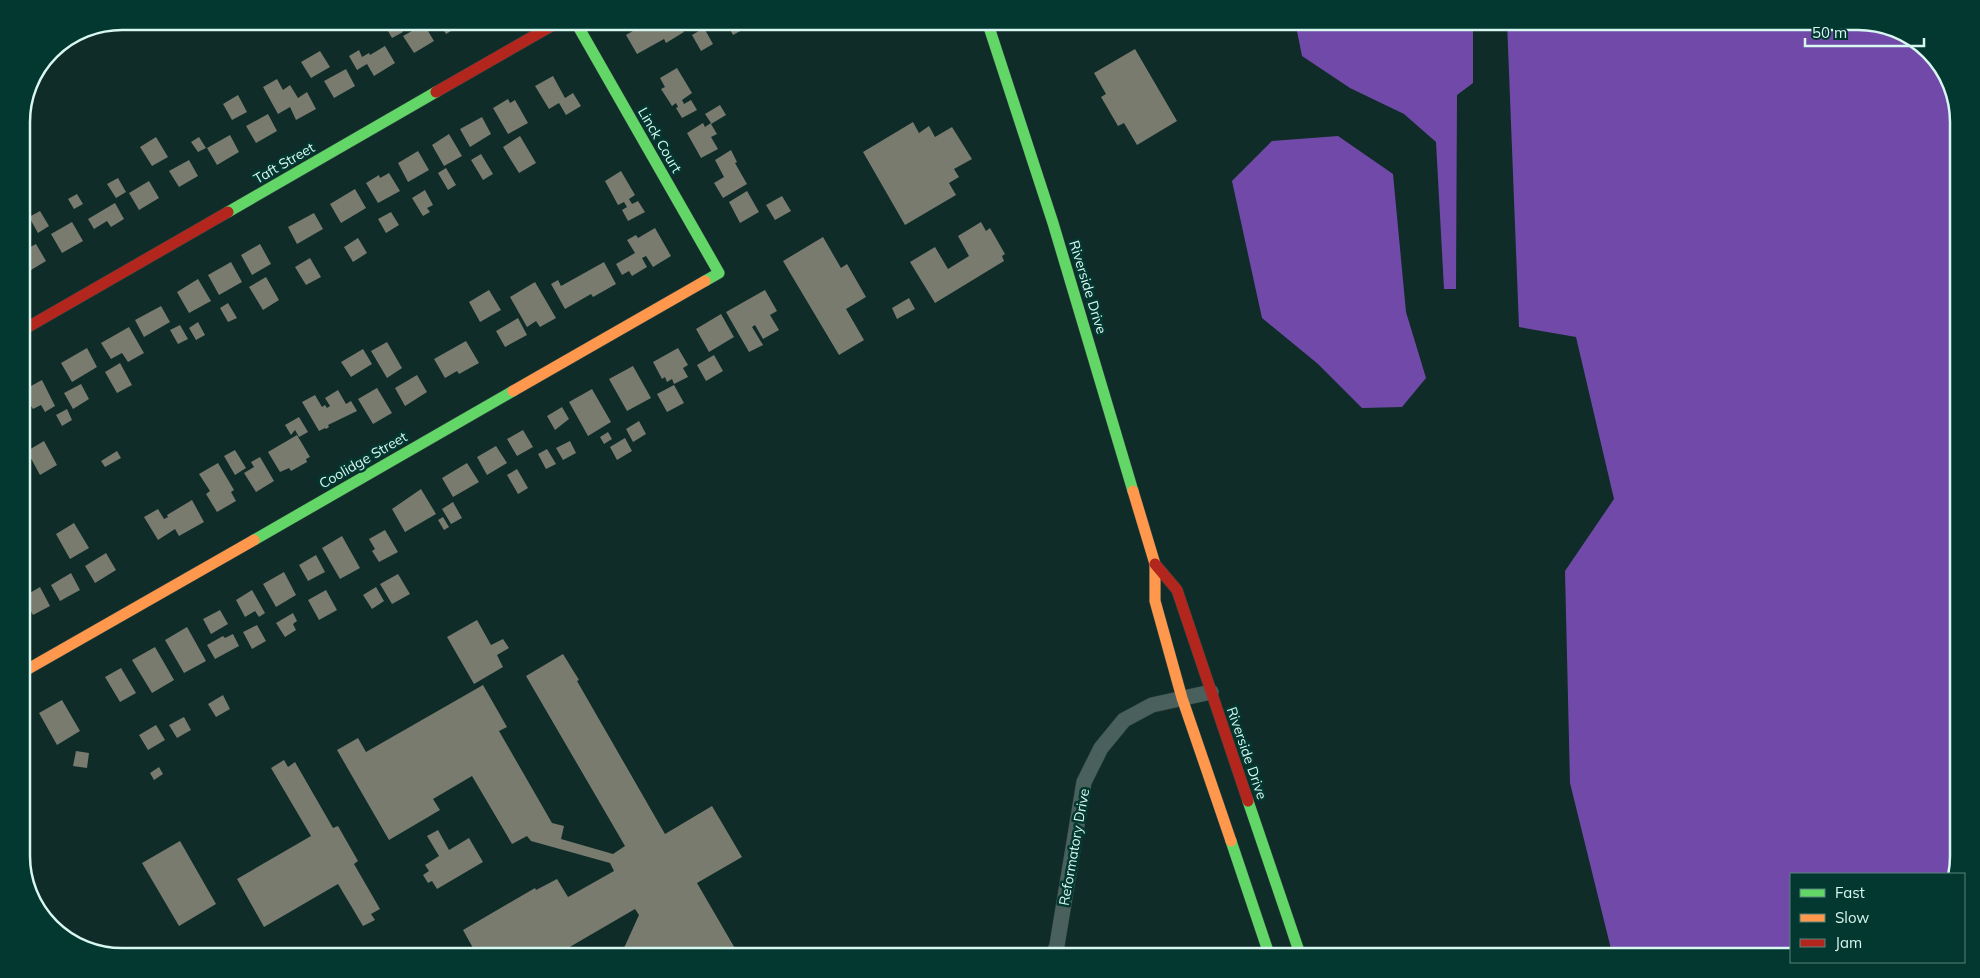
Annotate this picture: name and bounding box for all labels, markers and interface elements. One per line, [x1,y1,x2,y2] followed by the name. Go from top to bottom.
[1805,15,1924,47] scale bar
[1812,23,1847,42] text: 50 m
[634,104,686,176] street label: Linck Court
[250,138,318,188] street label: Taft Street
[1065,238,1111,336] street label: Riverside Drive
[316,428,410,492] street label: Coolidge Street
[1223,704,1271,802] street label: Riverside Drive
[1055,787,1093,907] street label: Reformatory Drive
[1790,873,1965,963] legend
[1835,883,1865,902] text: Fast
[1835,908,1869,927] text: Slow
[1835,933,1862,952] text: Jam

